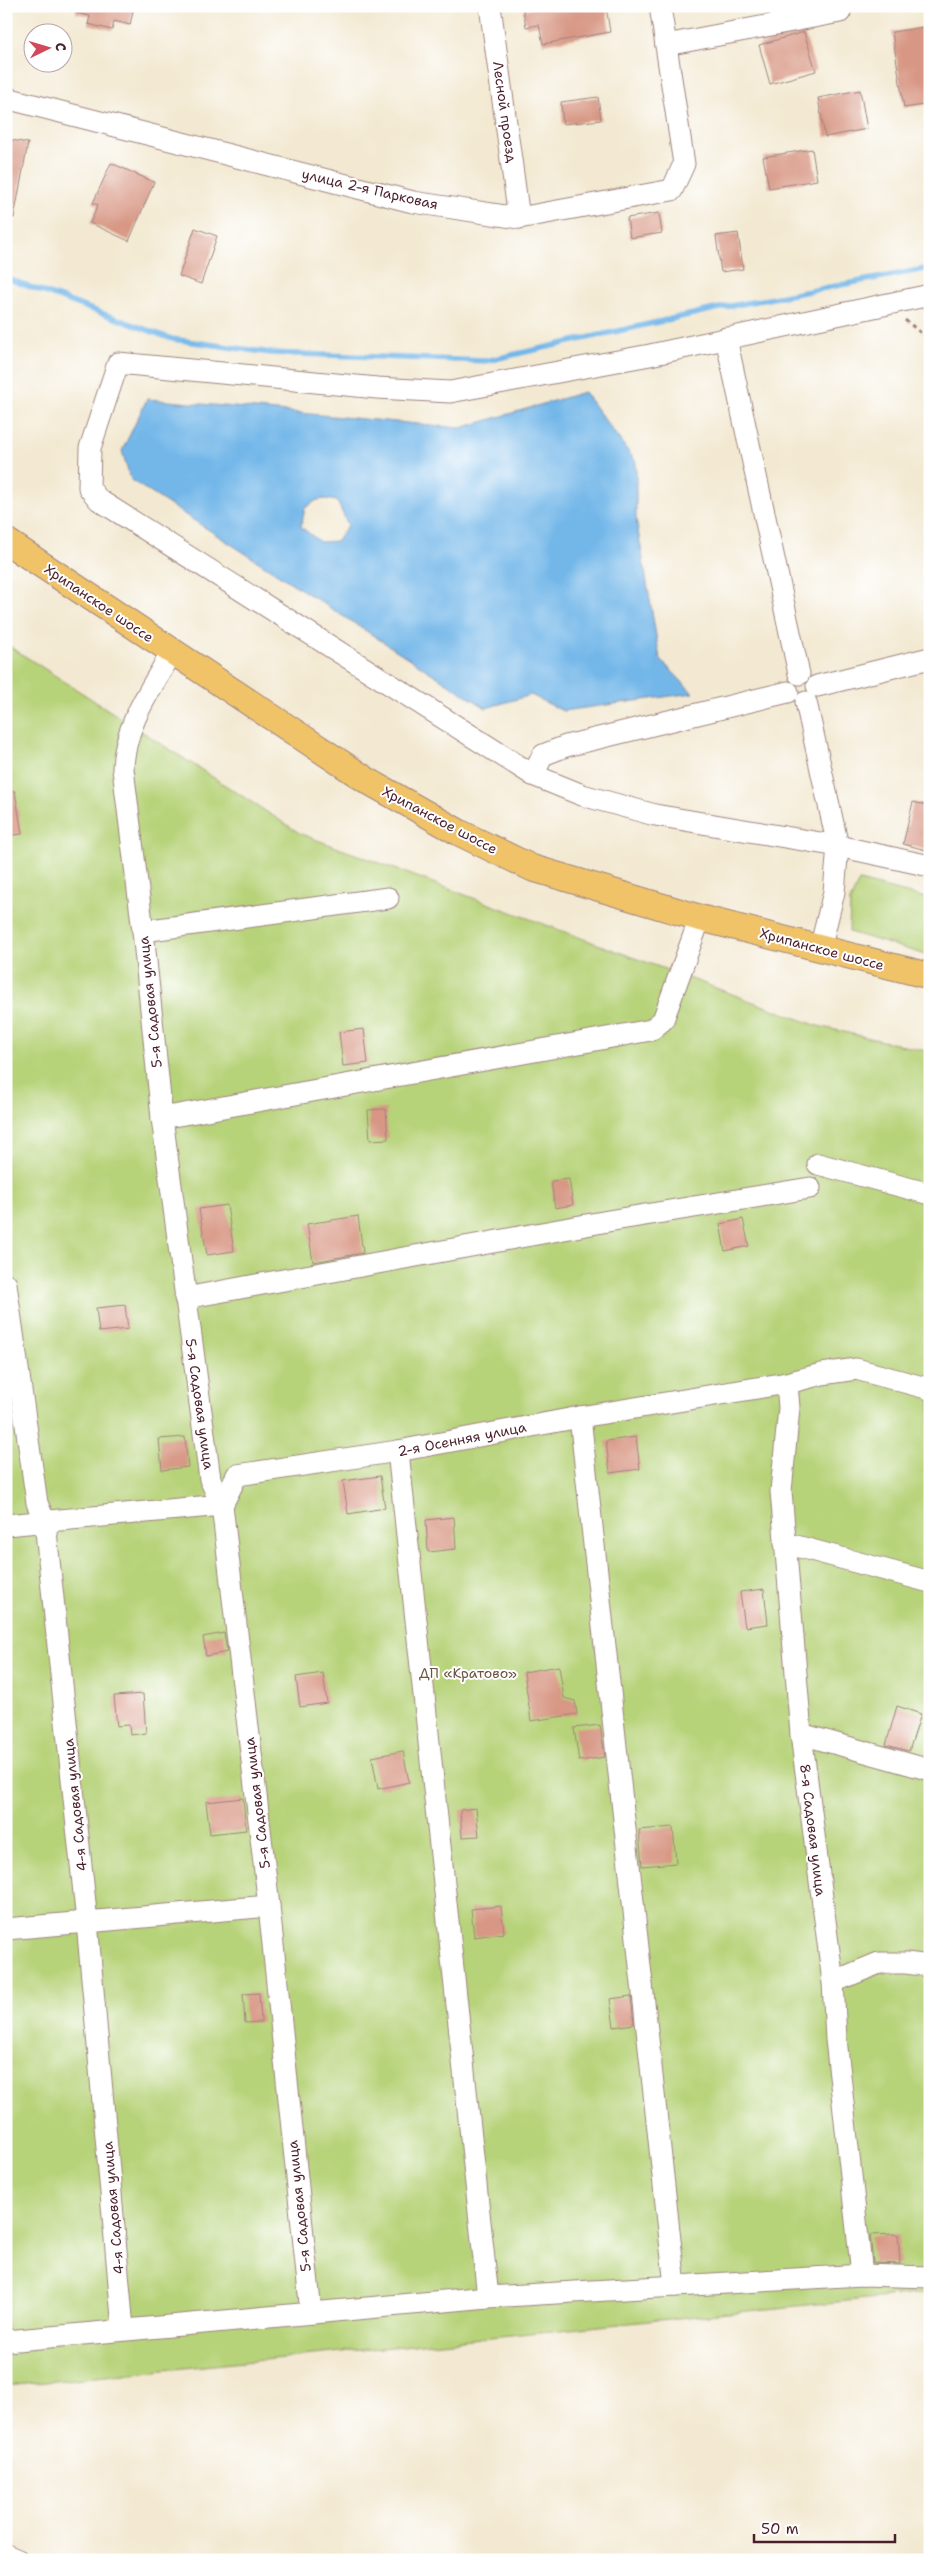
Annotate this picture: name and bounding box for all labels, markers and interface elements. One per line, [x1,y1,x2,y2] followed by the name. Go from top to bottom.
[22,22,72,72] north arrow
[52,42,70,52] text: С
[489,60,521,164] street label: Лесной проезд
[300,165,440,213] street label: улица 2-я Парковая
[41,560,157,646] street label: Хрипанское шоссе
[379,782,501,858] street label: Хрипанское шоссе
[758,924,886,974] street label: Хрипанское шоссе
[134,935,166,1069] street label: 5-я Садовая улица
[182,1337,218,1471] street label: 5-я Садовая улица
[396,1418,528,1460] street label: 2-я Осенняя улица
[419,1664,517,1682] park label: ДП «Кратово»
[240,1736,274,1870] street label: 5-я Садовая улица
[59,1737,91,1872] street label: 4-я Садовая улица
[796,1763,830,1897] street label: 8-я Садовая улица
[283,2139,315,2273] street label: 5-я Садовая улица
[98,2141,128,2275] street label: 4-я Садовая улица
[754,2511,895,2543] scale bar
[761,2519,799,2539] text: 50 m

